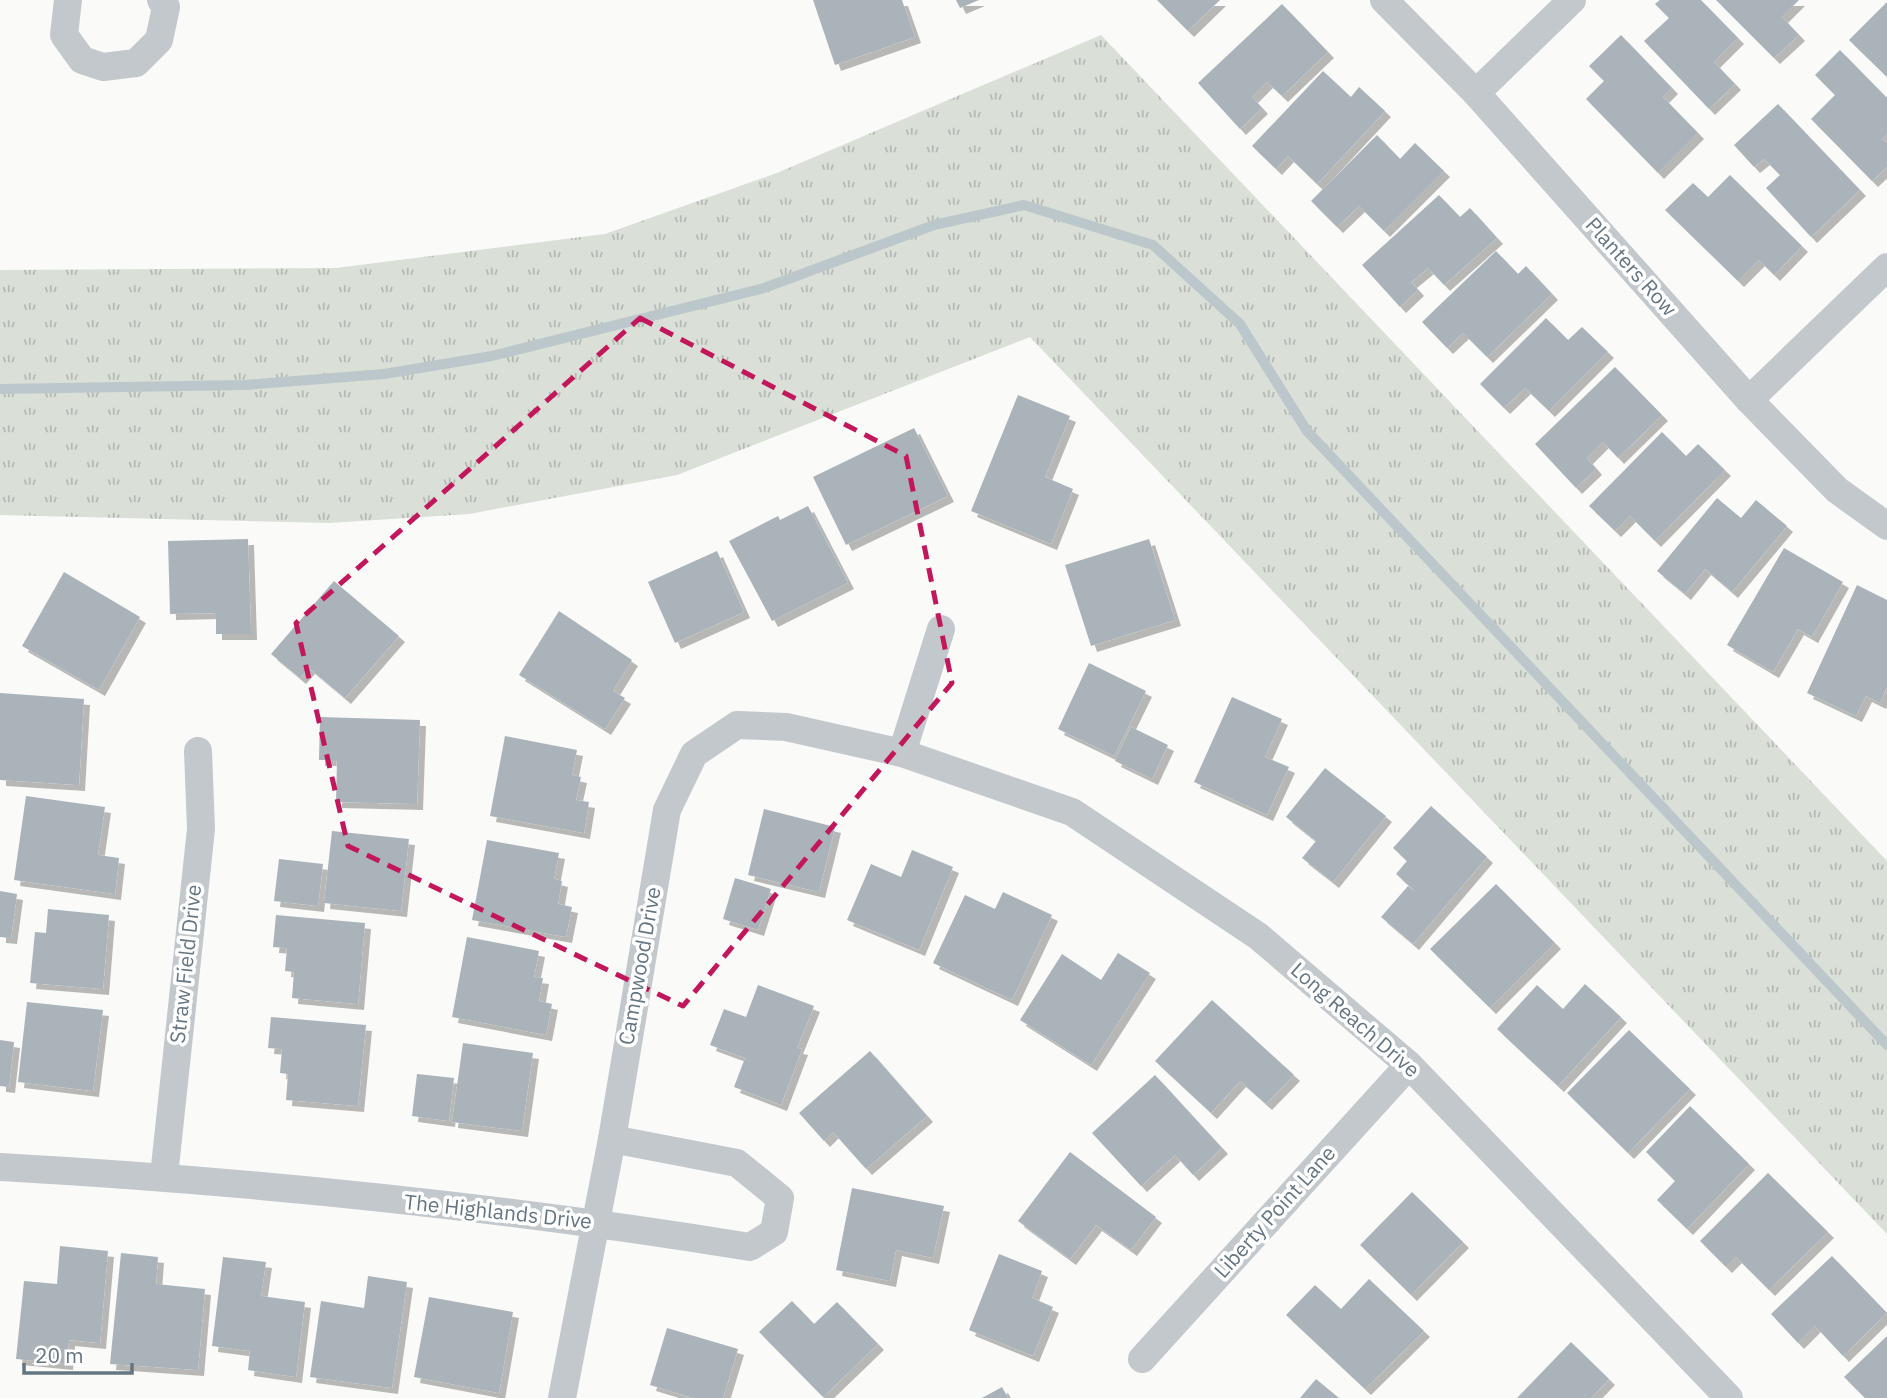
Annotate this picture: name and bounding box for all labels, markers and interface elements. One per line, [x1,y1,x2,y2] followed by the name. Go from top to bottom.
[1580,211,1684,322] street label: Planters Row
[163,883,207,1045] street label: Straw Field Drive
[611,885,667,1047] street label: Campwood Drive
[1285,956,1426,1083] street label: Long Reach Drive
[1207,1139,1341,1283] street label: Liberty Point Lane
[403,1187,593,1235] street label: The Highlands Drive
[24,1332,133,1376] scale bar
[35,1341,84,1369] text: 20 m

